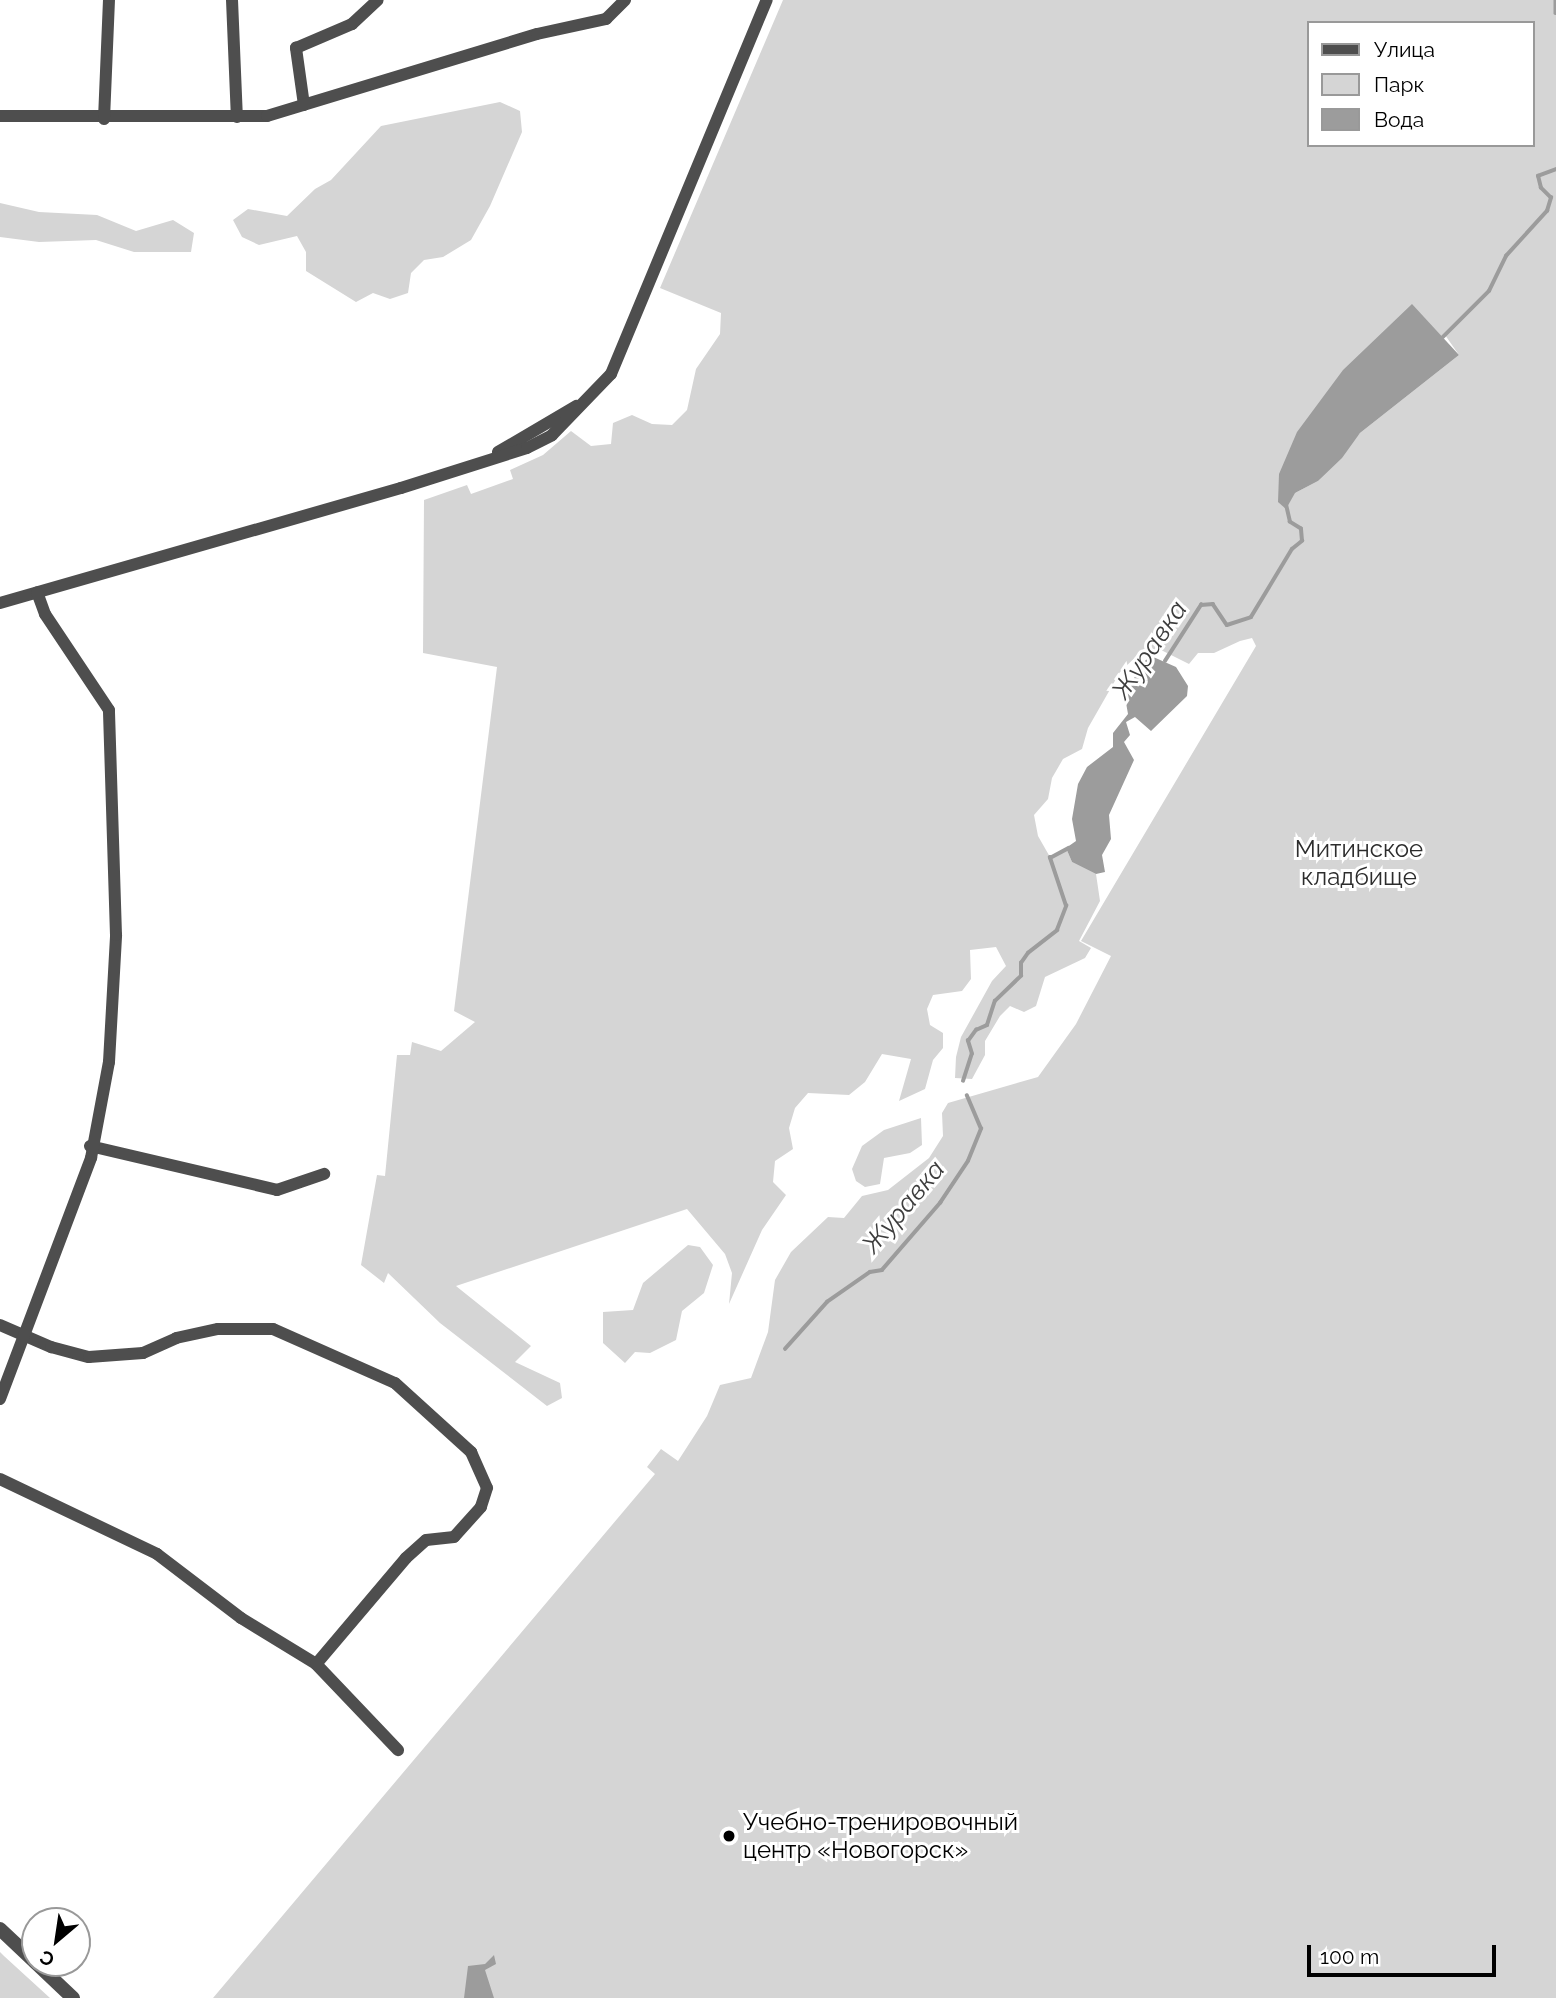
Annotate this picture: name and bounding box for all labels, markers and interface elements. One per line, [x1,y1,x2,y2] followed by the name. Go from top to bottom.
[1308,21,1535,147] legend
[1374,37,1435,62] text: Улица
[1374,72,1424,97] text: Парк
[1374,107,1424,132] text: Вода
[1106,595,1194,705] water label: Журавка
[1295,835,1423,891] park label: Митинское кладбище
[856,1154,952,1260] water label: Журавка
[743,1808,1018,1864] place label: Учебно-тренировочный центр «Новогорск»
[721,1828,737,1844] marker: Учебно-тренировочный центр «Новогорск»
[21,1907,91,1977] north arrow
[1311,1932,1500,1976] scale bar
[1320,1944,1379,1969] text: 100 m
[36,1946,58,1971] text: С

